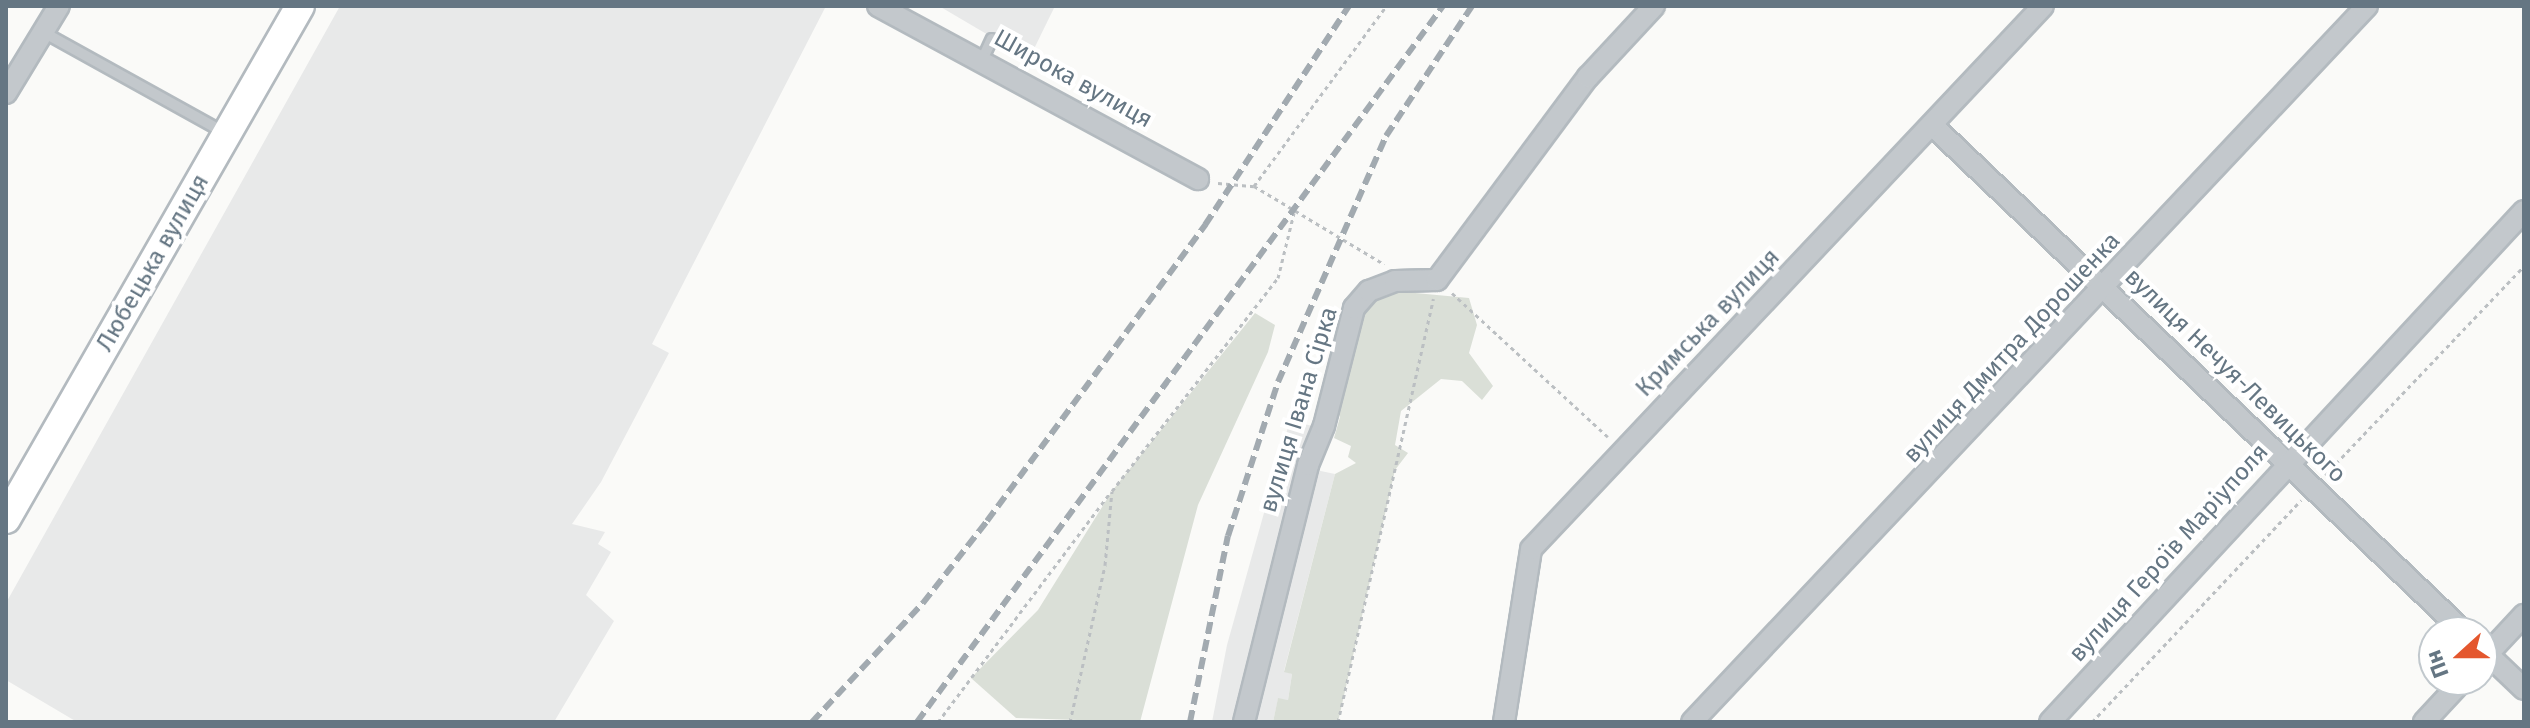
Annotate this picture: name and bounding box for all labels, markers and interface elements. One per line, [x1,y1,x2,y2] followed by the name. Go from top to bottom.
[989,24,1157,134] street label: Широка вулиця
[91,169,215,357] street label: Любецька вулиця
[1898,227,2126,469] street label: вулиця Дмитра Дорошенка
[1630,243,1786,403] street label: Кримська вулиця
[2118,263,2352,489] street label: вулиця Нечуя-Левицького
[1254,304,1344,516] street label: вулиця Івана Сірка
[2063,438,2275,668] street label: вулиця Героїв Маріуполя
[2418,616,2498,696] north arrow
[2419,646,2455,682] text: Пн

